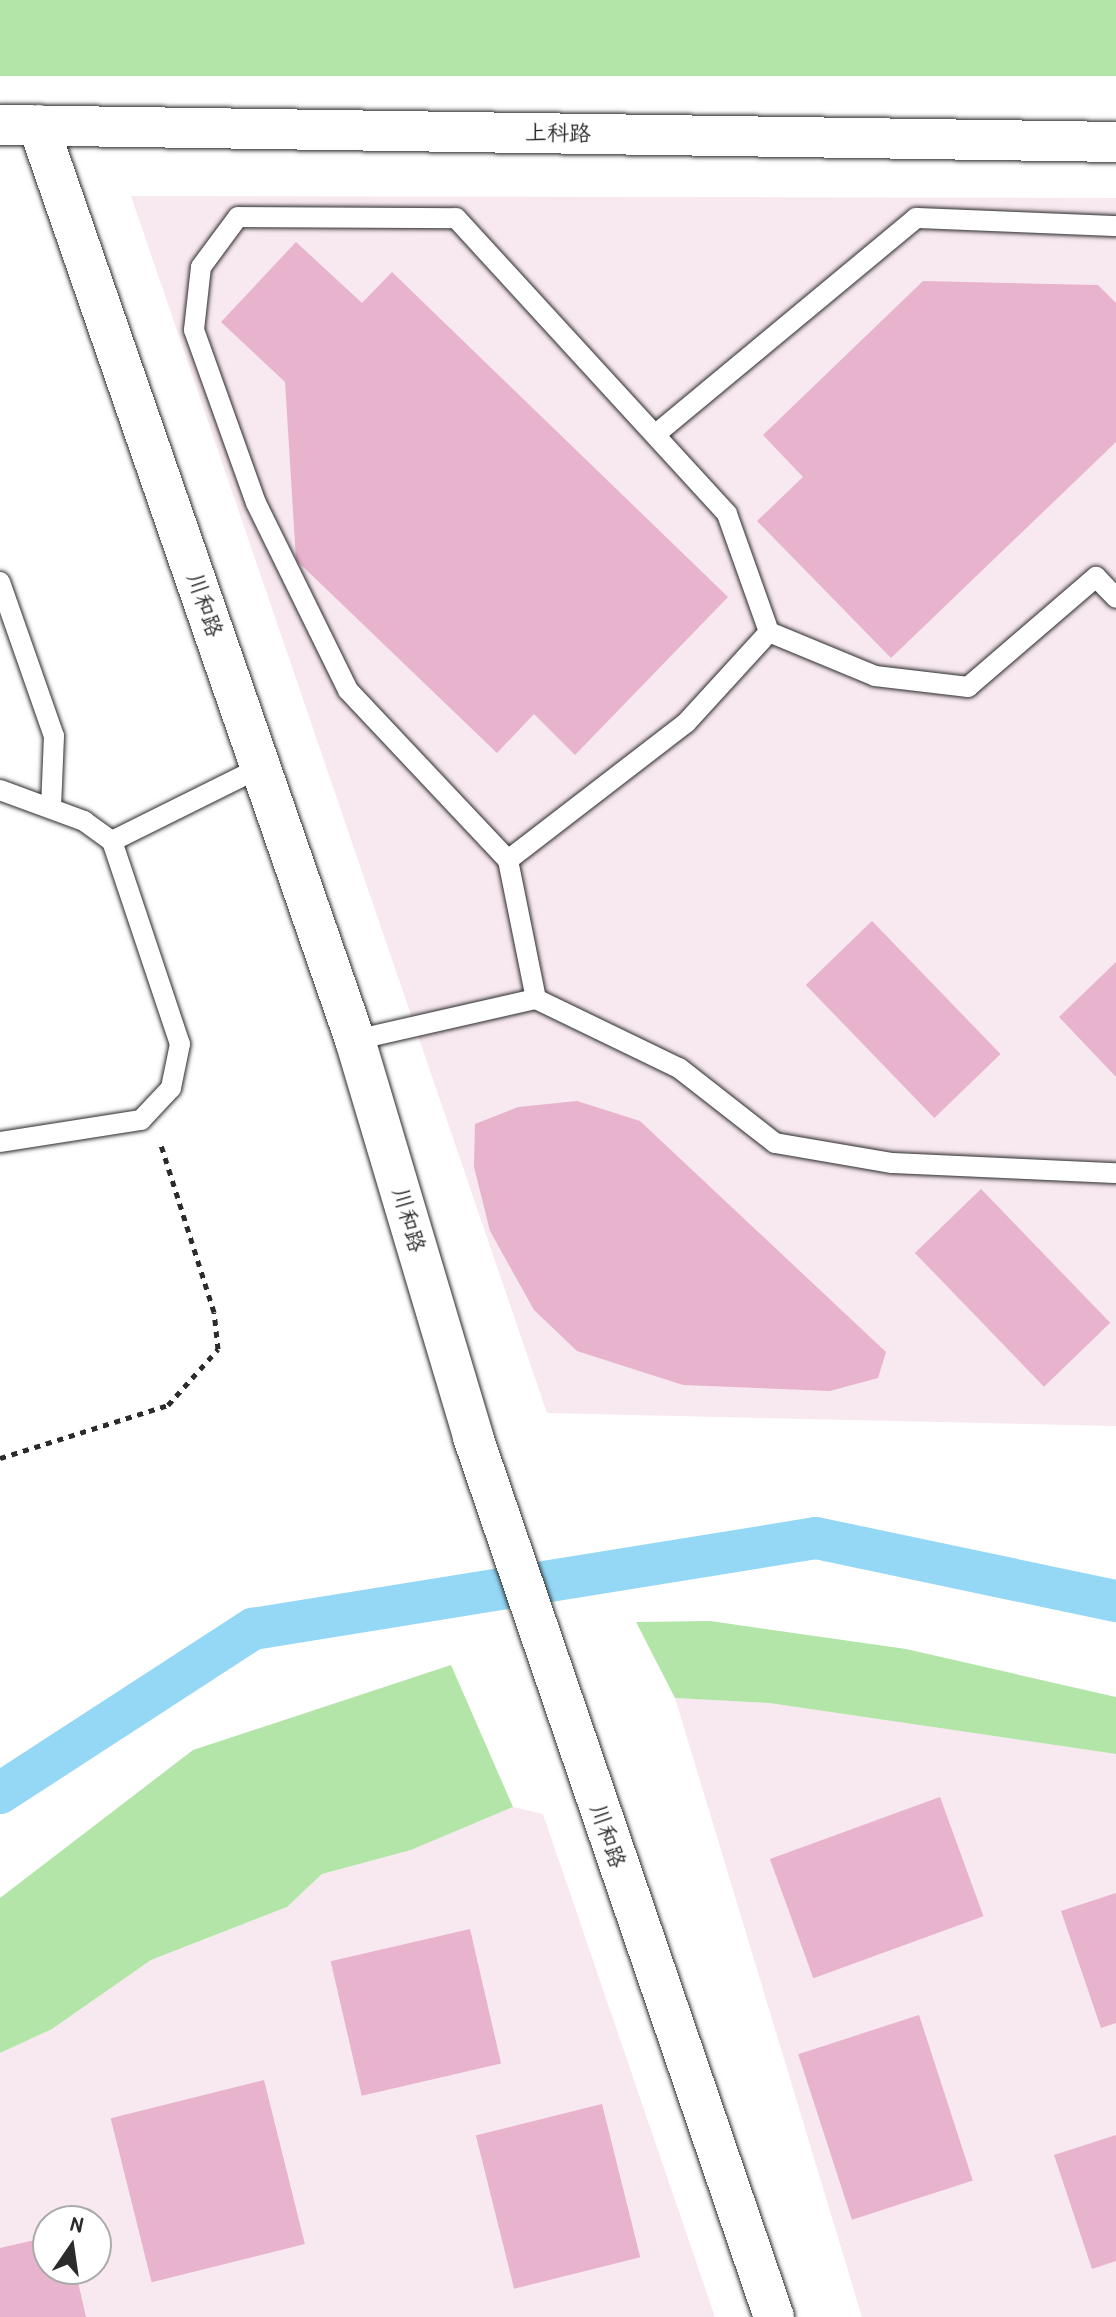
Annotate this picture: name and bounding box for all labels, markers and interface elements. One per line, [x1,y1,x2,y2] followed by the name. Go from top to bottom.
[525,119,591,147] street label: 上科路
[182,570,228,640] street label: 川和路
[387,1185,431,1255] street label: 川和路
[585,1801,631,1871] street label: 川和路
[32,2205,112,2285] north arrow
[68,2208,86,2239] text: N

